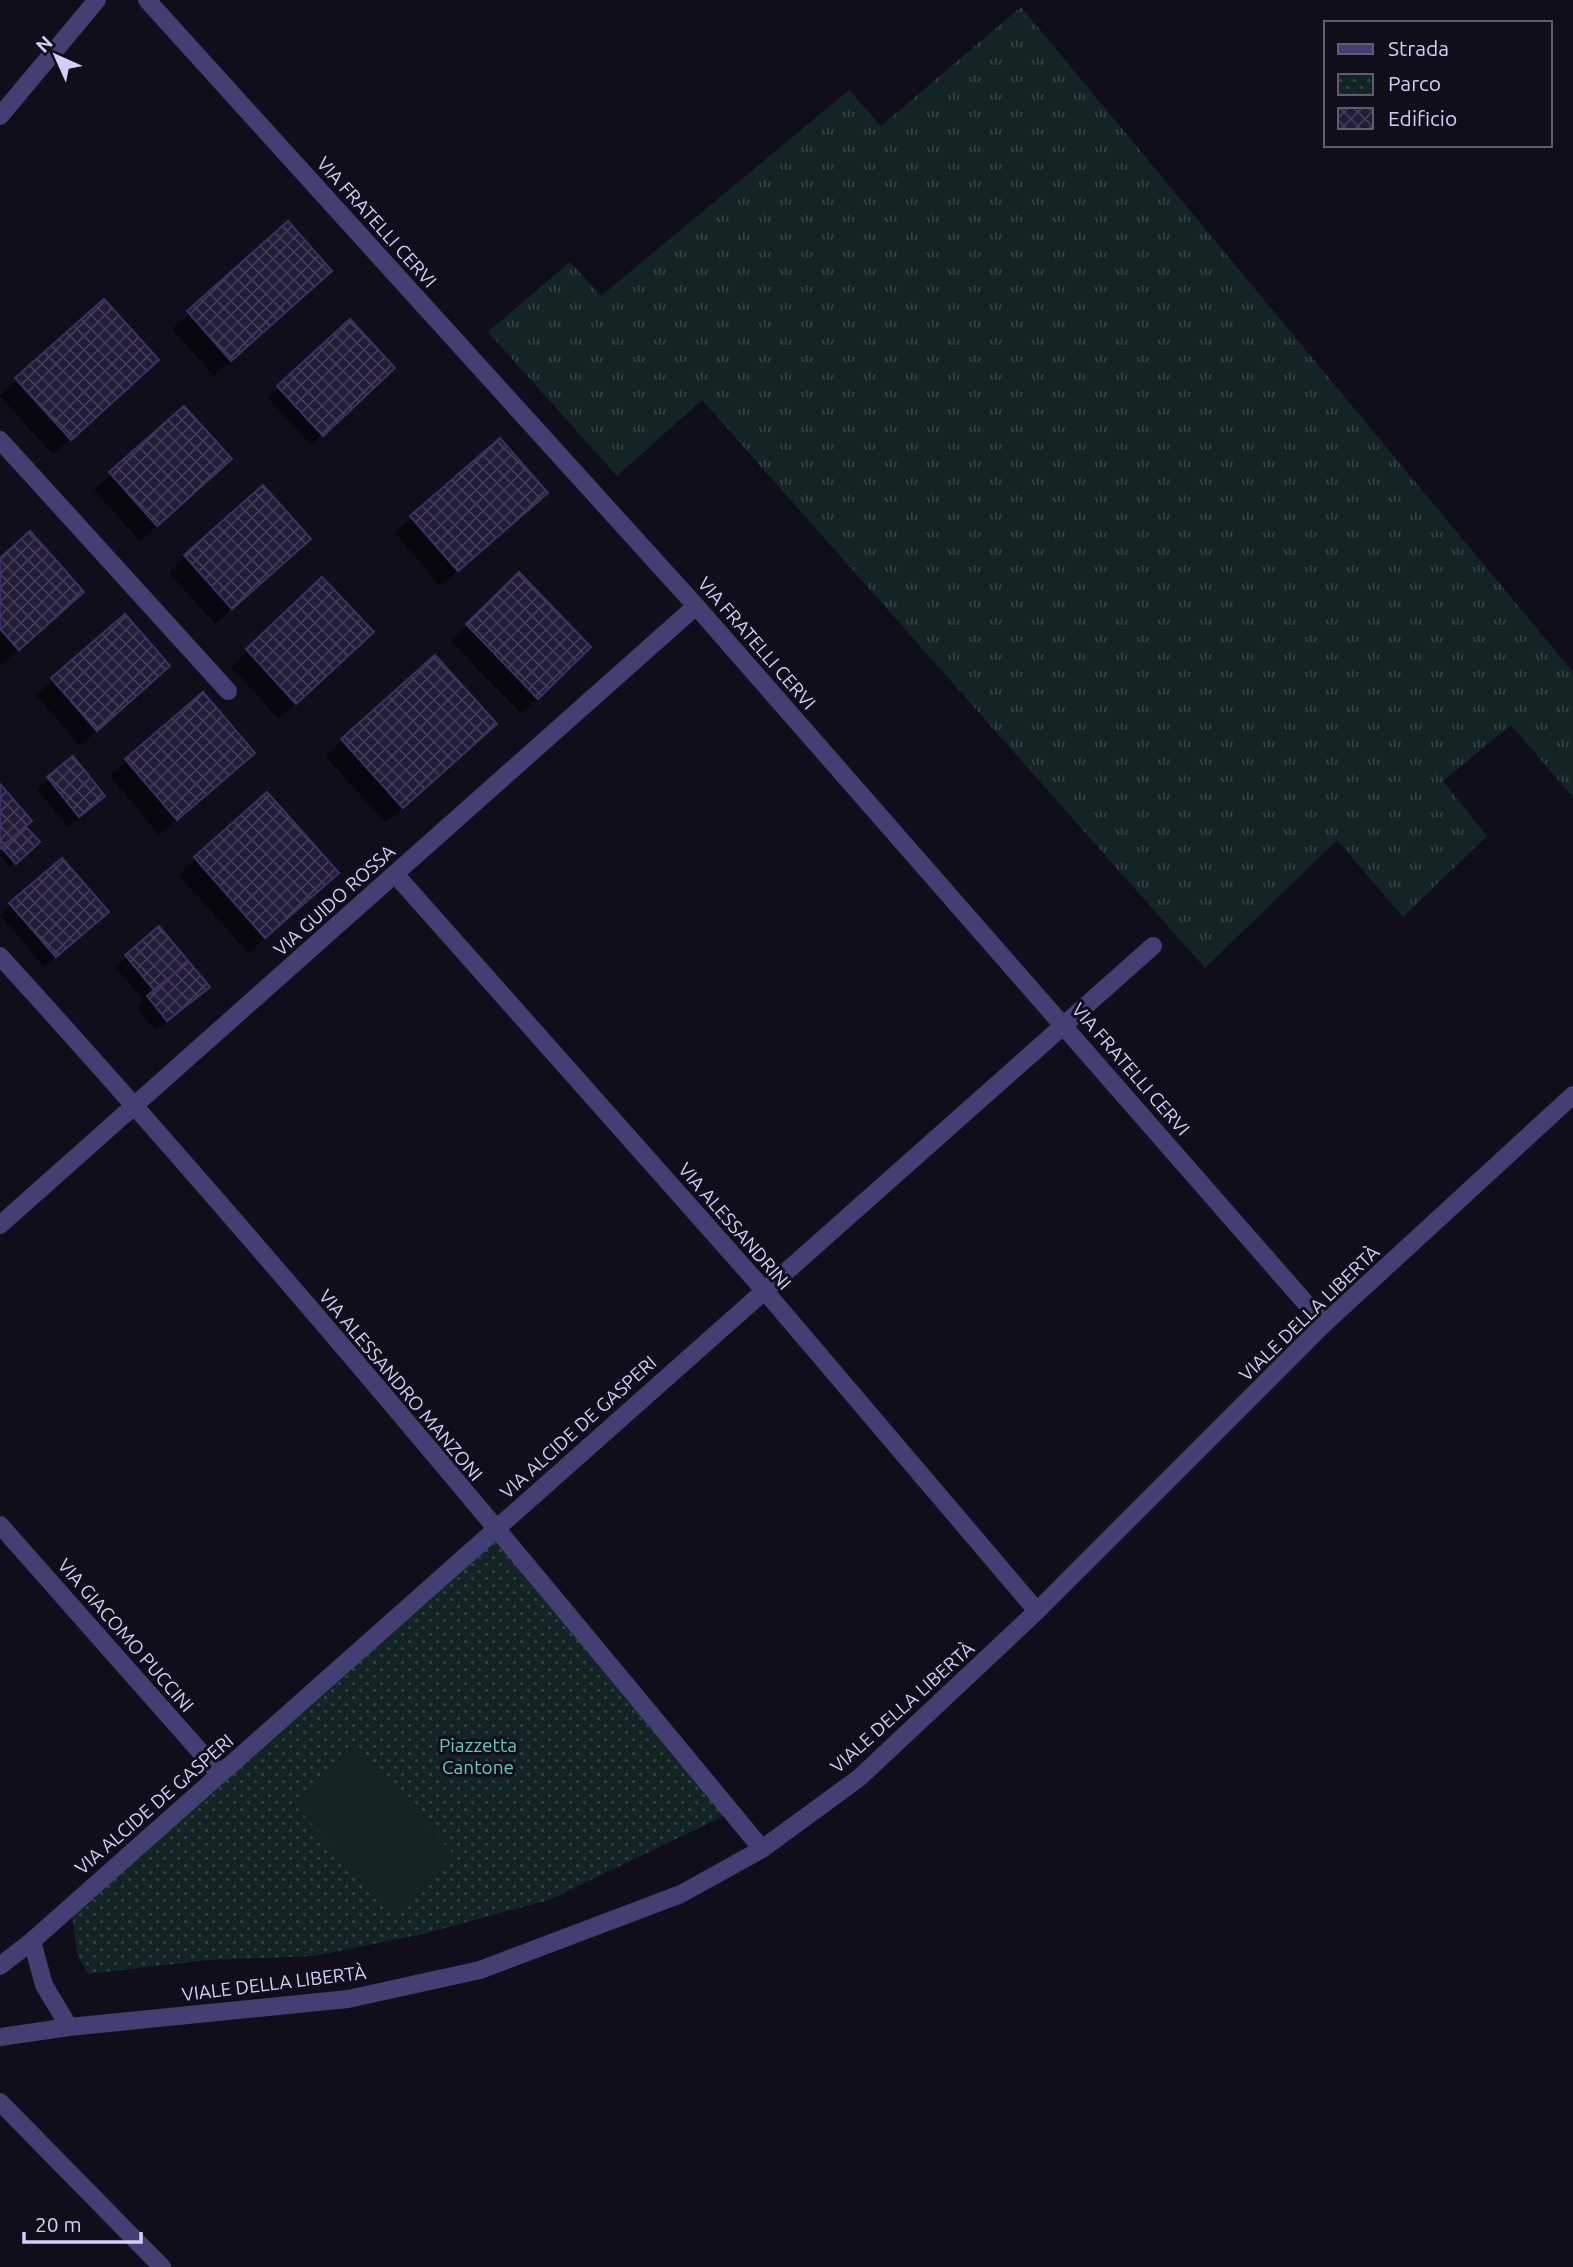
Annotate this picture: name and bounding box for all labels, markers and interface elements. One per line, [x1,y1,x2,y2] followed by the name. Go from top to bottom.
[21,21,91,91] north arrow
[1324,21,1552,147] legend
[31,31,57,57] text: N
[1388,36,1449,60] text: Strada
[1388,71,1441,95] text: Parco
[1388,106,1457,130] text: Edificio
[313,152,441,292] street label: VIA FRATELLI CERVI
[694,572,820,714] street label: VIA FRATELLI CERVI
[269,839,400,960] street label: VIA GUIDO ROSSA
[1068,998,1194,1140] street label: VIA FRATELLI CERVI
[674,1158,796,1294] street label: VIA ALESSANDRINI
[1235,1240,1384,1385] street label: VIALE DELLA LIBERTÀ
[315,1285,487,1485] street label: VIA ALESSANDRO MANZONI
[495,1351,661,1503] street label: VIA ALCIDE DE GASPERI
[53,1554,199,1716] street label: VIA GIACOMO PUCCINI
[826,1636,979,1777] street label: VIALE DELLA LIBERTÀ
[70,1729,238,1879] street label: VIA ALCIDE DE GASPERI
[439,1734,517,1778] park label: Piazzetta Cantone
[181,1961,368,2005] street label: VIALE DELLA LIBERTÀ
[24,2200,142,2244] scale bar
[35,2212,82,2236] text: 20 m

